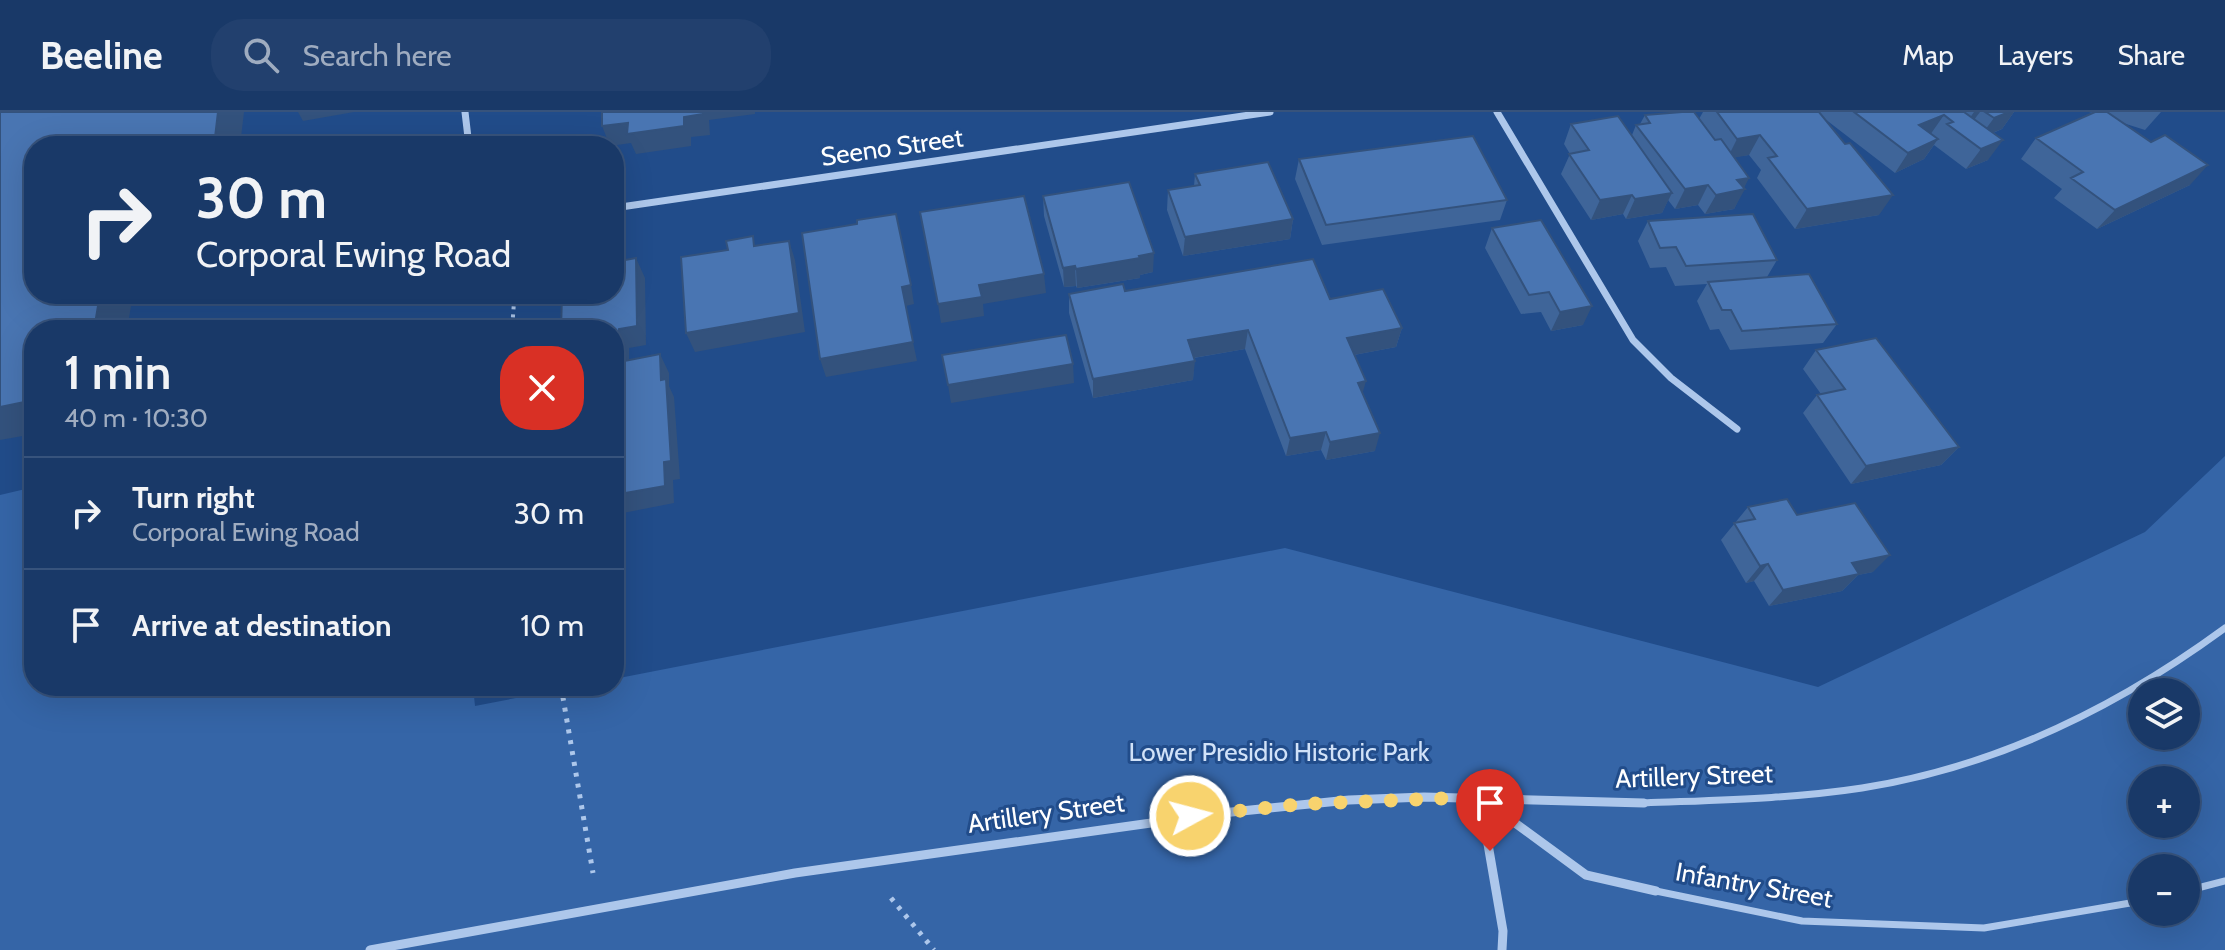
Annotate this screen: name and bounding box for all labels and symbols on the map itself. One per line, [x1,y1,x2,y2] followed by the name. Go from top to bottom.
[819,121,965,173] street label: Seeno Street
[1129,736,1430,768] park label: Lower Presidio Historic Park
[1614,757,1774,795] street label: Artillery Street
[1456,769,1524,851] pin
[1148,774,1232,858] position arrow
[966,786,1127,840] street label: Artillery Street
[1673,855,1835,915] street label: Infantry Street

